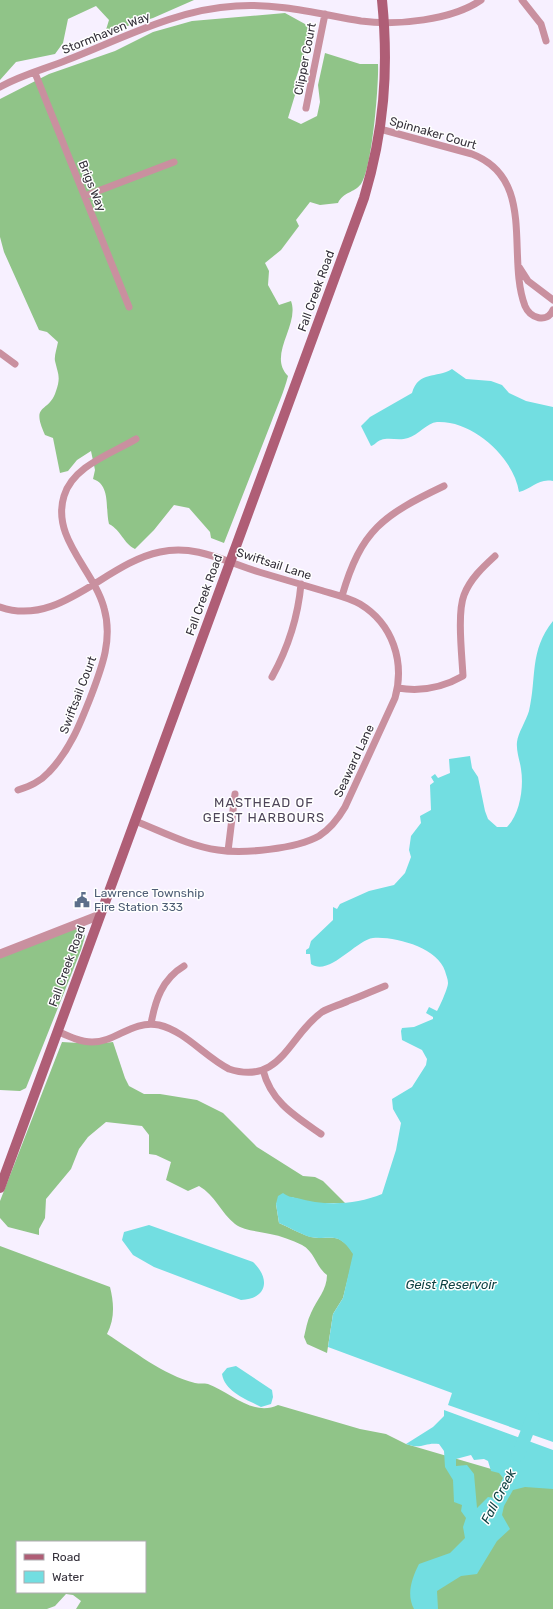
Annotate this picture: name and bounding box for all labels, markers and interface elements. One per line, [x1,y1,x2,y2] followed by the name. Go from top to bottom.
[60,9,152,57] street label: Stormhaven Way
[291,21,319,96] street label: Clipper Court
[388,114,478,152] street label: Spinnaker Court
[75,158,109,214] street label: Brigs Way
[295,248,337,334] street label: Fall Creek Road
[235,545,314,583] street label: Swiftsail Lane
[183,552,225,638] street label: Fall Creek Road
[57,654,99,736] street label: Swiftsail Court
[331,722,377,800] street label: Seaward Lane
[203,795,325,825] district label: MASTHEAD OF GEIST HARBOURS
[94,886,204,914] place label: Lawrence Township Fire Station 333
[73,891,91,909] public building icon: Lawrence Township Fire Station 333
[46,923,88,1009] street label: Fall Creek Road
[405,1277,498,1292] water label: Geist Reservoir
[478,1466,519,1526] water label: Fall Creek
[16,1541,146,1593] legend
[52,1550,80,1564] text: Road
[52,1570,84,1584] text: Water

